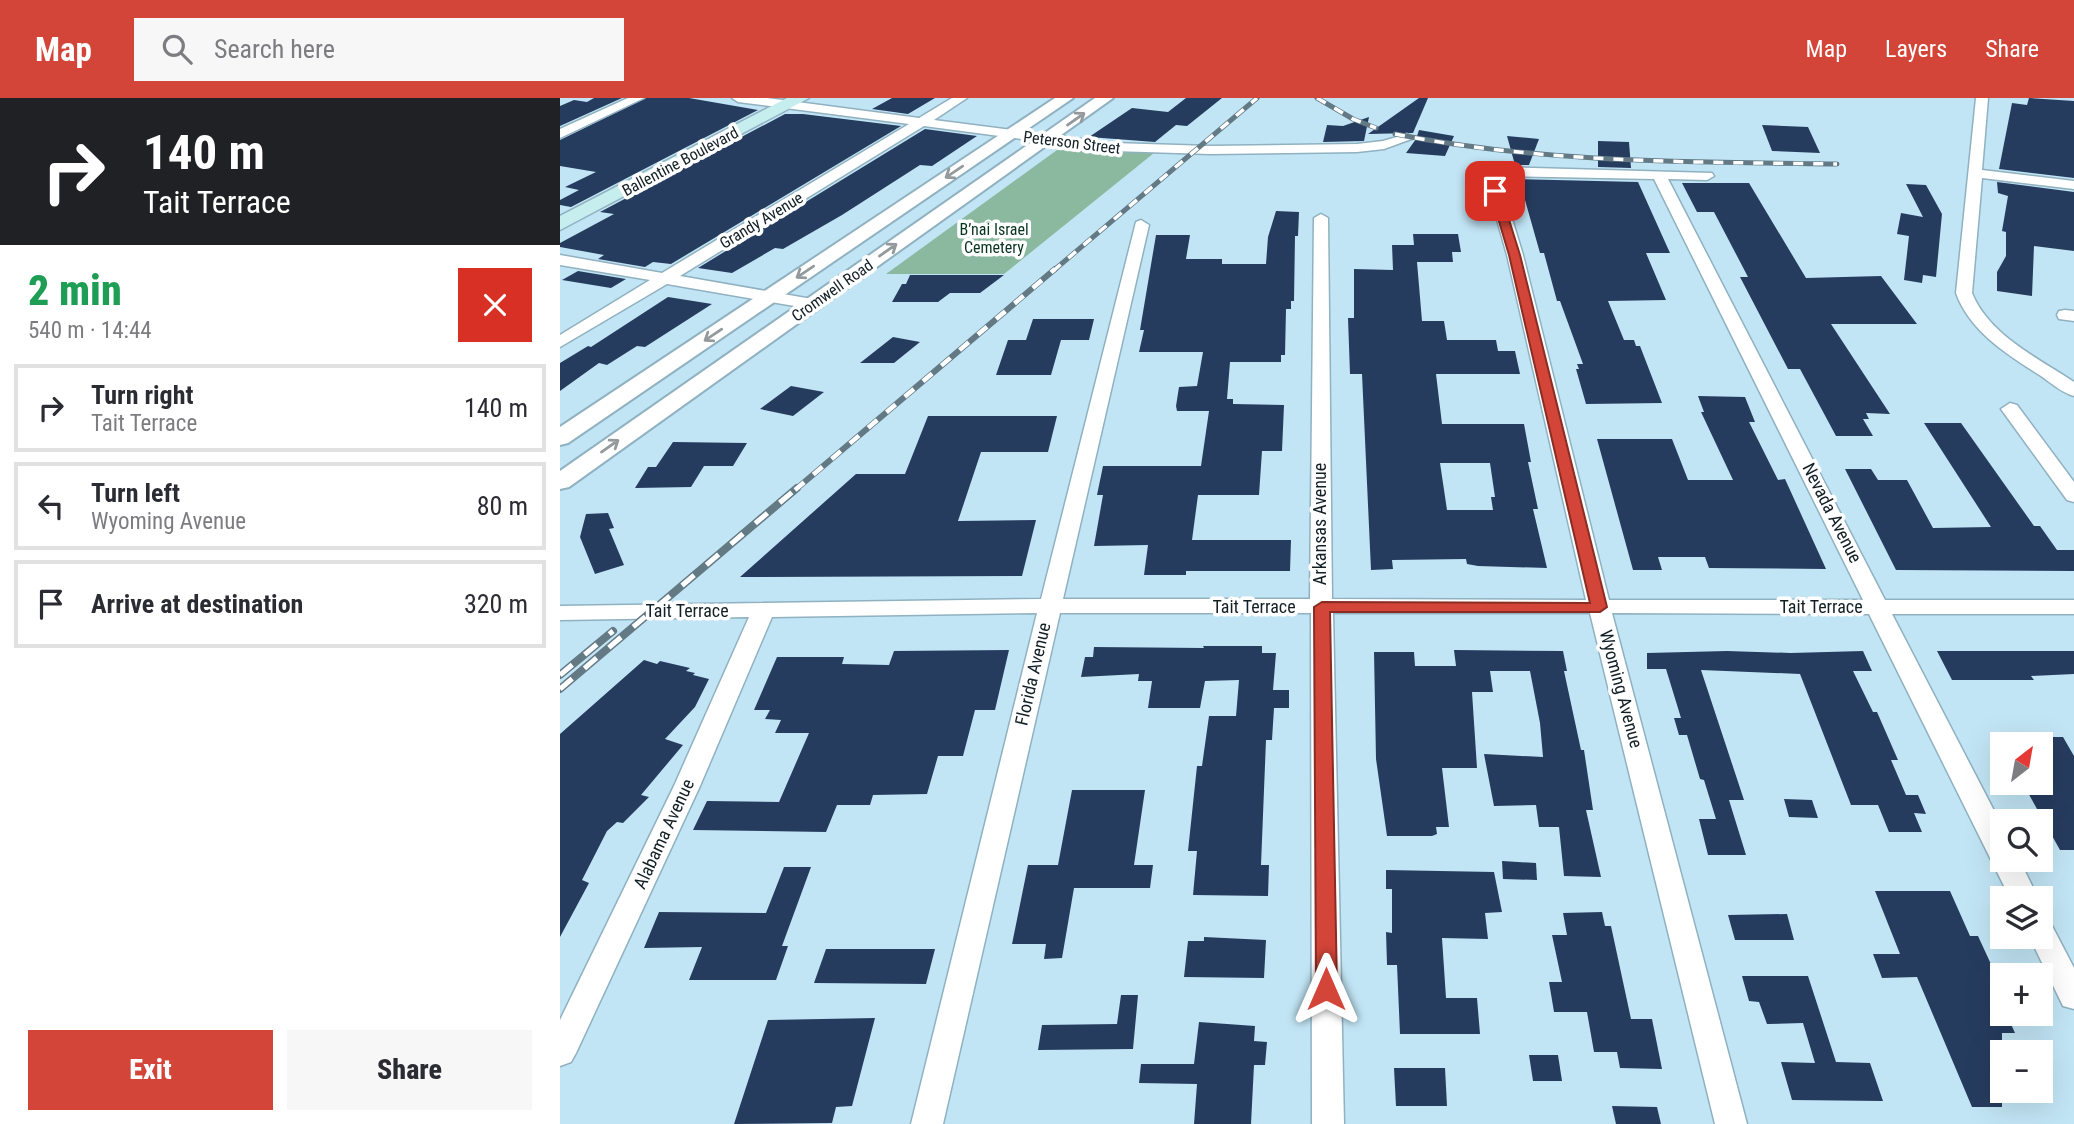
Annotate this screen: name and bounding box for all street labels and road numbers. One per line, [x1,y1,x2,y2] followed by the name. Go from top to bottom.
[619,123,742,200] street label: Ballentine Boulevard
[1022,127,1122,158] street label: Peterson Street
[716,188,806,253] street label: Grandy Avenue
[788,255,877,325] street label: Cromwell Road
[1798,459,1867,566] street label: Nevada Avenue
[1309,463,1330,585] street label: Arkansas Avenue
[1212,596,1296,617] street label: Tait Terrace
[1779,596,1863,617] street label: Tait Terrace
[645,600,729,621] street label: Tait Terrace
[1010,620,1055,727] street label: Florida Avenue
[1596,628,1647,750] street label: Wyoming Avenue
[629,776,698,892] street label: Alabama Avenue

